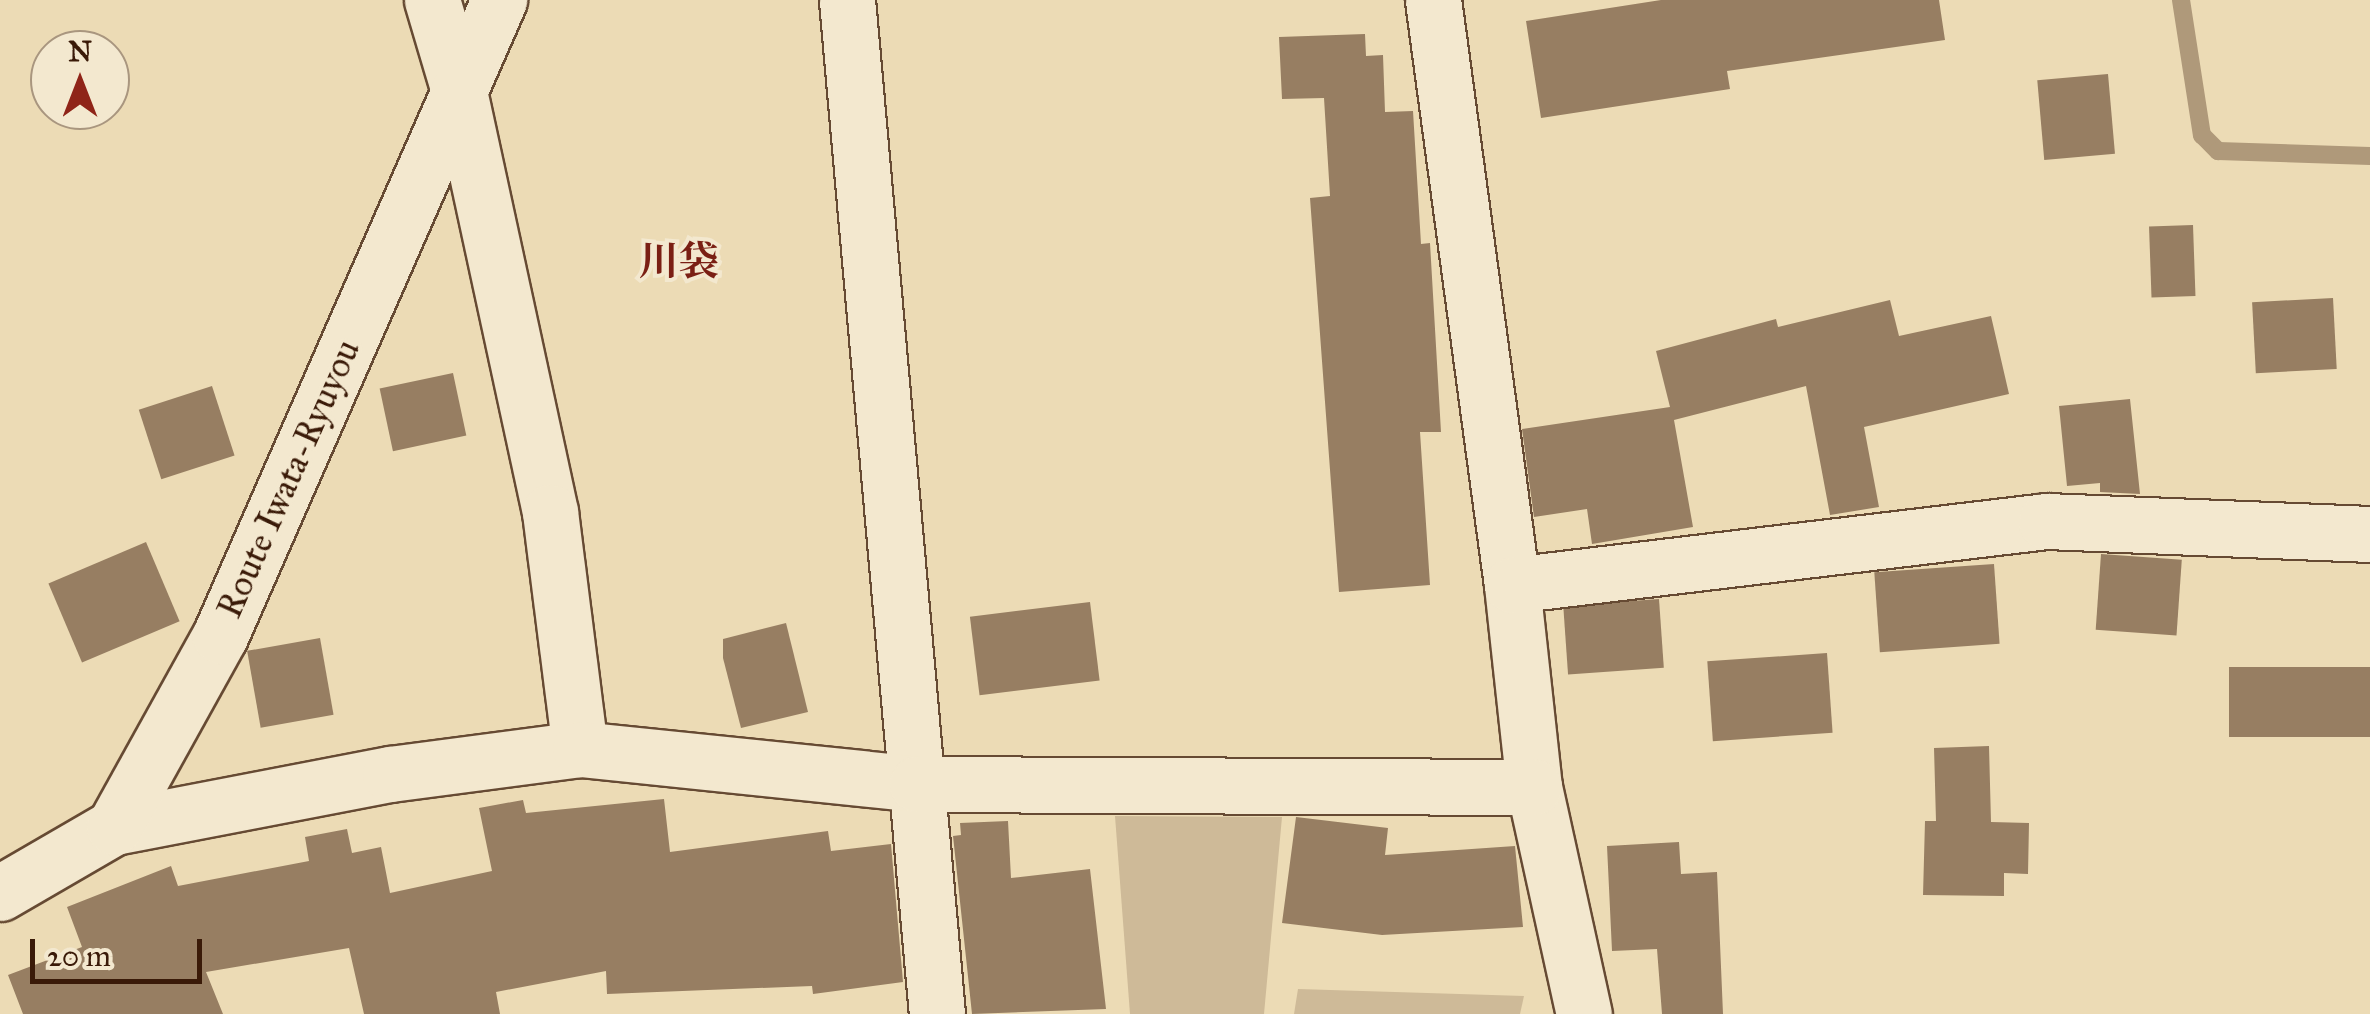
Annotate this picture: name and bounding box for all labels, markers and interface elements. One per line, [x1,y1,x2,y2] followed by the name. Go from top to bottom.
[30,30,130,130] north arrow
[68,34,92,69] text: N
[639,238,719,286] district label: 川袋
[209,333,369,625] street label: Route Iwata-Ryuyou
[35,919,208,981] scale bar
[47,938,111,974] text: 20 m

